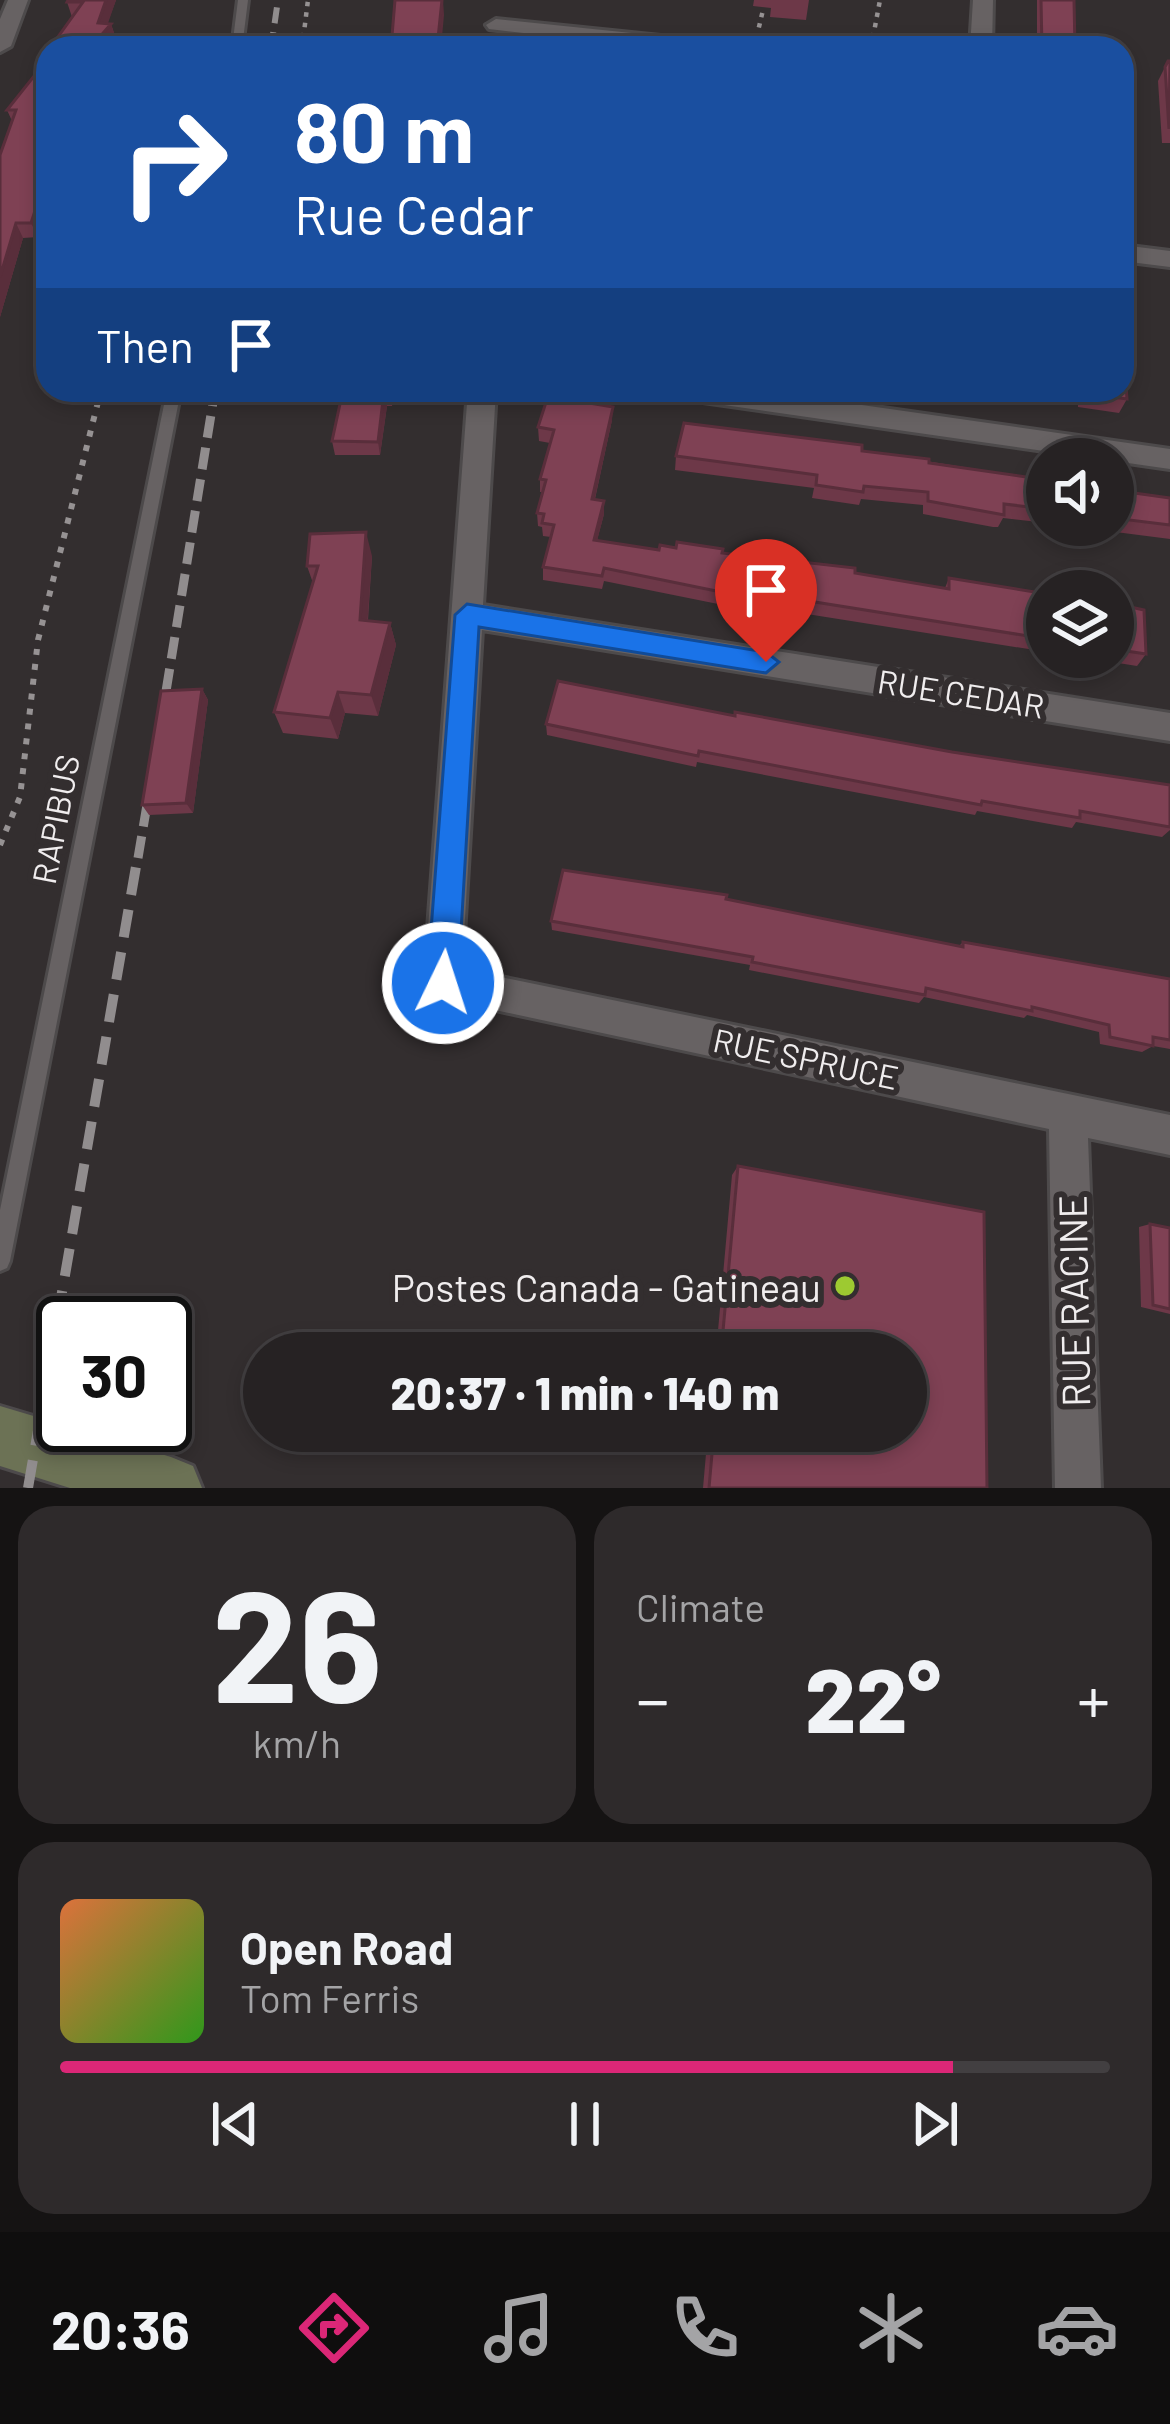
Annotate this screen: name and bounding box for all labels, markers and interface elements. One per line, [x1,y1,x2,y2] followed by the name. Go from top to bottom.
[294,79,474,180] text: 80 m
[96,84,252,240] icon: right
[294,181,534,246] text: Rue Cedar
[218,312,284,378] icon: arrive
[96,318,194,372] text: Then
[1026,438,1134,678] map controls
[1026,438,1134,546] button: sound
[715,539,817,662] pin
[733,557,799,623] icon: arrive
[1026,570,1134,678] button: layers
[875,660,1047,726] street label: RUE CEDAR
[23,751,87,887] street label: RAPIBUS
[380,920,506,1046] position arrow
[710,1019,902,1097] street label: RUE SPRUCE
[1048,1194,1098,1408] street label: RUE RACINE
[392,1263,821,1310] place label: Postes Canada - Gatineau
[832,1273,858,1299] marker: Postes Canada - Gatineau
[36,1296,192,1452] speed limit sign: 30
[391,1365,779,1419] text: 20:37 · 1 min · 140 m
[211,1547,383,1734] text: 26
[636,1583,765,1630] text: Climate
[805,1643,941,1751] text: 22°
[636,1658,669,1737] text: −
[1077,1658,1110,1737] text: +
[253,1719,341,1766] text: km/h
[240,1920,453,1974] text: Open Road
[240,1974,419,2021] text: Tom Ferris
[202,2091,268,2157] icon: previous
[552,2091,618,2157] icon: pause
[902,2091,968,2157] icon: next
[292,2286,376,2370] icon: directions
[477,2286,561,2370] icon: music
[663,2286,747,2370] icon: phone
[849,2286,933,2370] icon: climate
[1035,2286,1119,2370] icon: car
[51,2296,190,2361] text: 20:36

